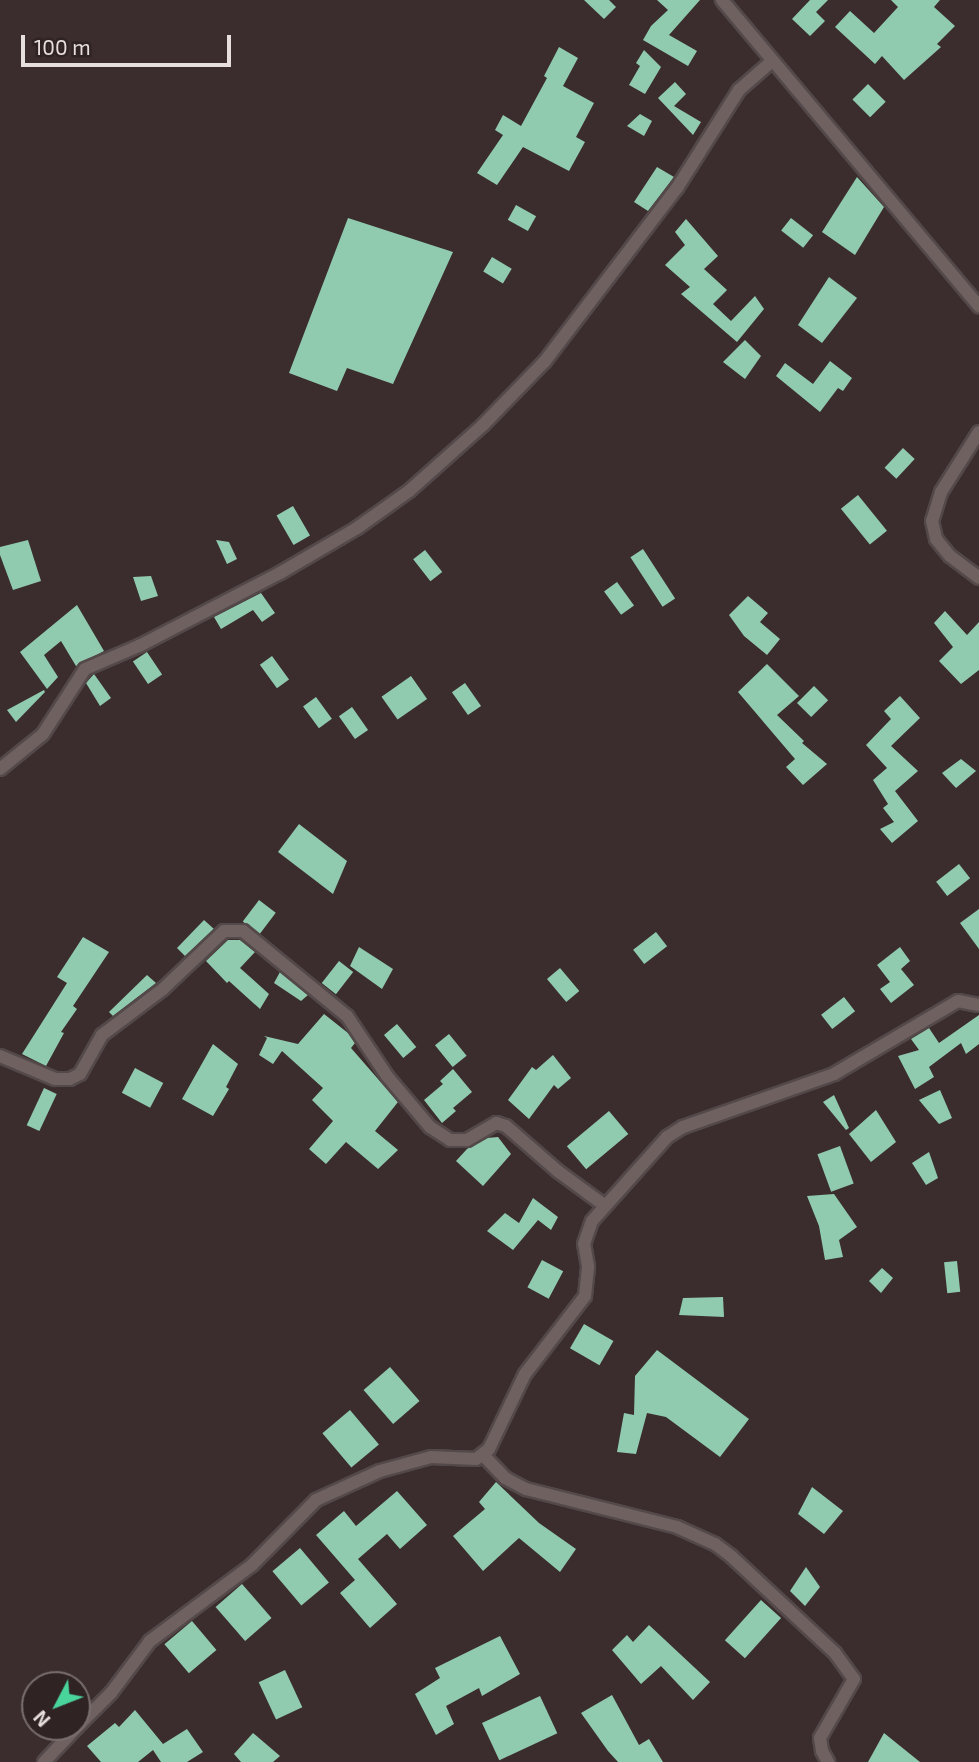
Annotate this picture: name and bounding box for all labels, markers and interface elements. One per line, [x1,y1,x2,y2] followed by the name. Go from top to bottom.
[24,21,234,65] scale bar
[34,34,91,59] text: 100 m
[21,1671,91,1741] north arrow
[28,1706,55,1732] text: N

